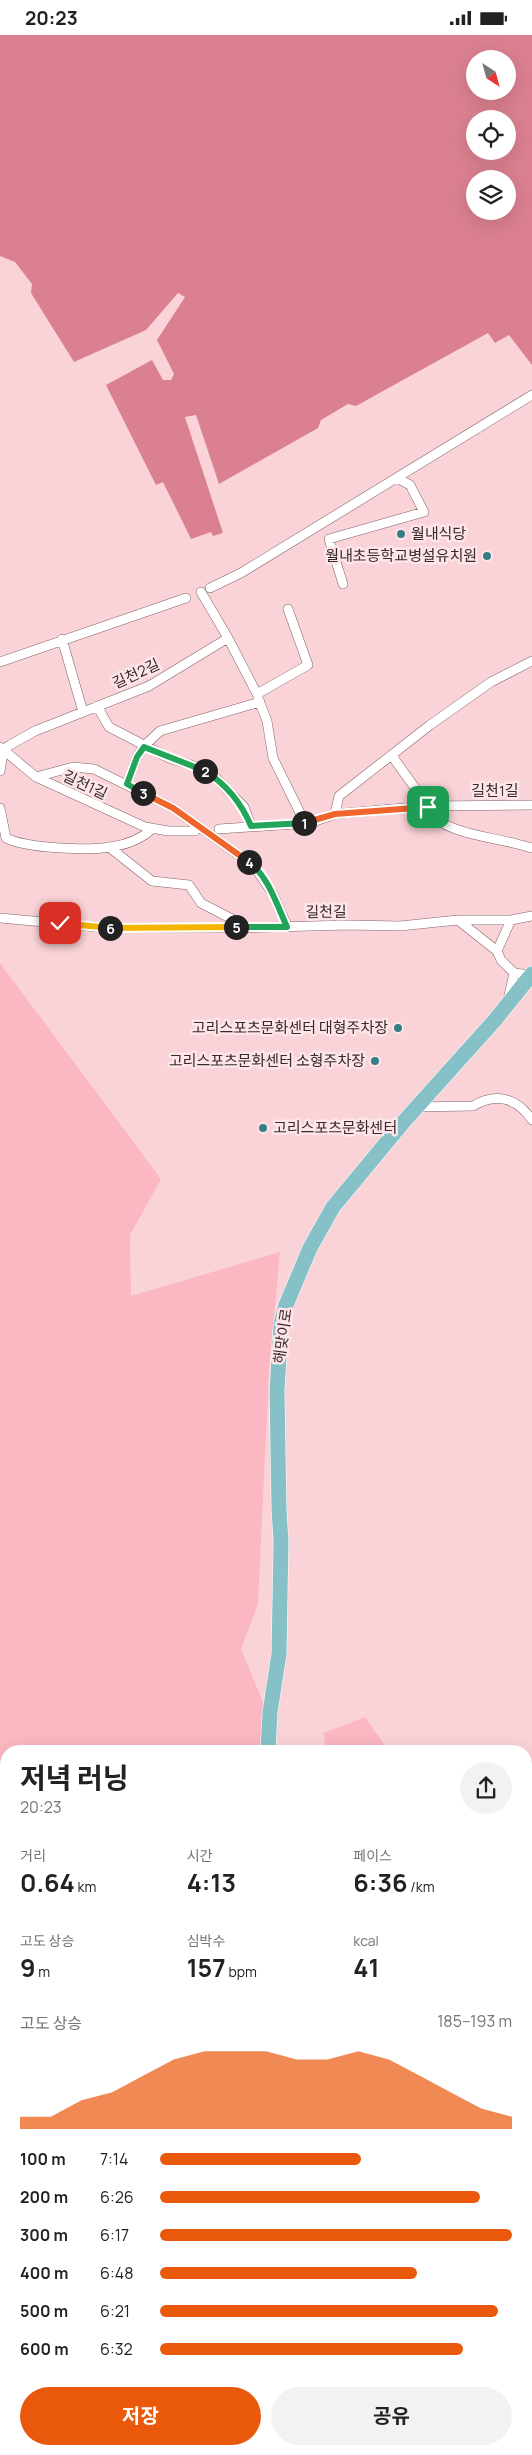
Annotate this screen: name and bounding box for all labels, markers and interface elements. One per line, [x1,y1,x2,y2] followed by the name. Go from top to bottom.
[25,5,78,31] text: 20:23
[466,50,516,100] north arrow
[466,50,516,220] map controls
[466,110,516,160] button: locate
[466,170,516,220] button: layers
[411,523,466,544] place label: 월내식당
[395,528,407,540] marker: 월내식당
[325,545,477,566] place label: 월내초등학교병설유치원
[481,550,493,562] marker: 월내초등학교병설유치원
[109,653,163,694] street label: 길천2길
[192,759,218,783] pin: 2
[201,762,210,781] text: 2
[59,765,111,804] street label: 길천1길
[471,780,519,801] street label: 길천1길
[130,781,156,805] pin: 3
[139,784,148,803] text: 3
[407,786,449,828] pin
[414,793,442,821] icon: arrive
[292,811,316,835] pin: 1
[301,814,308,833] text: 1
[236,849,262,875] pin: 4
[245,853,254,872] text: 4
[305,901,347,922] street label: 길천길
[39,902,81,944] pin
[46,909,74,937] icon: check
[98,915,122,941] pin: 6
[224,915,248,939] pin: 5
[232,918,241,937] text: 5
[106,919,115,938] text: 6
[192,1017,388,1038] place label: 고리스포츠문화센터 대형주차장
[392,1022,404,1034] marker: 고리스포츠문화센터 대형주차장
[169,1050,365,1071] place label: 고리스포츠문화센터 소형주차장
[369,1055,381,1067] marker: 고리스포츠문화센터 소형주차장
[273,1117,397,1138] place label: 고리스포츠문화센터
[257,1122,269,1134] marker: 고리스포츠문화센터
[268,1307,297,1365] street label: 해맞이로
[20,1758,129,1796] text: 저녁 러닝
[460,1762,512,1814] button: share
[20,1796,62,1818] text: 20:23
[20,1846,46,1865] text: 거리
[187,1846,212,1865] text: 시간
[353,1846,392,1865] text: 페이스
[20,1865,75,1900] text: 0.64
[187,1865,236,1900] text: 4:13
[353,1865,408,1900] text: 6:36
[75,1877,96,1896] text: km
[408,1877,435,1896] text: /km
[20,1931,74,1950] text: 고도 상승
[187,1931,225,1950] text: 심박수
[353,1931,379,1950] text: kcal
[20,1950,36,1985] text: 9
[187,1950,226,1985] text: 157
[353,1950,380,1985] text: 41
[36,1962,50,1981] text: m
[226,1962,257,1981] text: bpm
[437,2010,512,2032] text: 185–193 m
[20,2012,82,2034] text: 고도 상승
[20,2148,66,2170] text: 100 m
[100,2148,129,2170] text: 7:14
[20,2186,68,2208] text: 200 m
[100,2186,134,2208] text: 6:26
[20,2224,68,2246] text: 300 m
[100,2224,129,2246] text: 6:17
[20,2262,68,2284] text: 400 m
[100,2262,133,2284] text: 6:48
[20,2300,68,2322] text: 500 m
[100,2300,130,2322] text: 6:21
[20,2338,69,2360] text: 600 m
[100,2338,133,2360] text: 6:32
[20,2387,261,2445] button: 저장
[271,2387,512,2445] button: 공유

